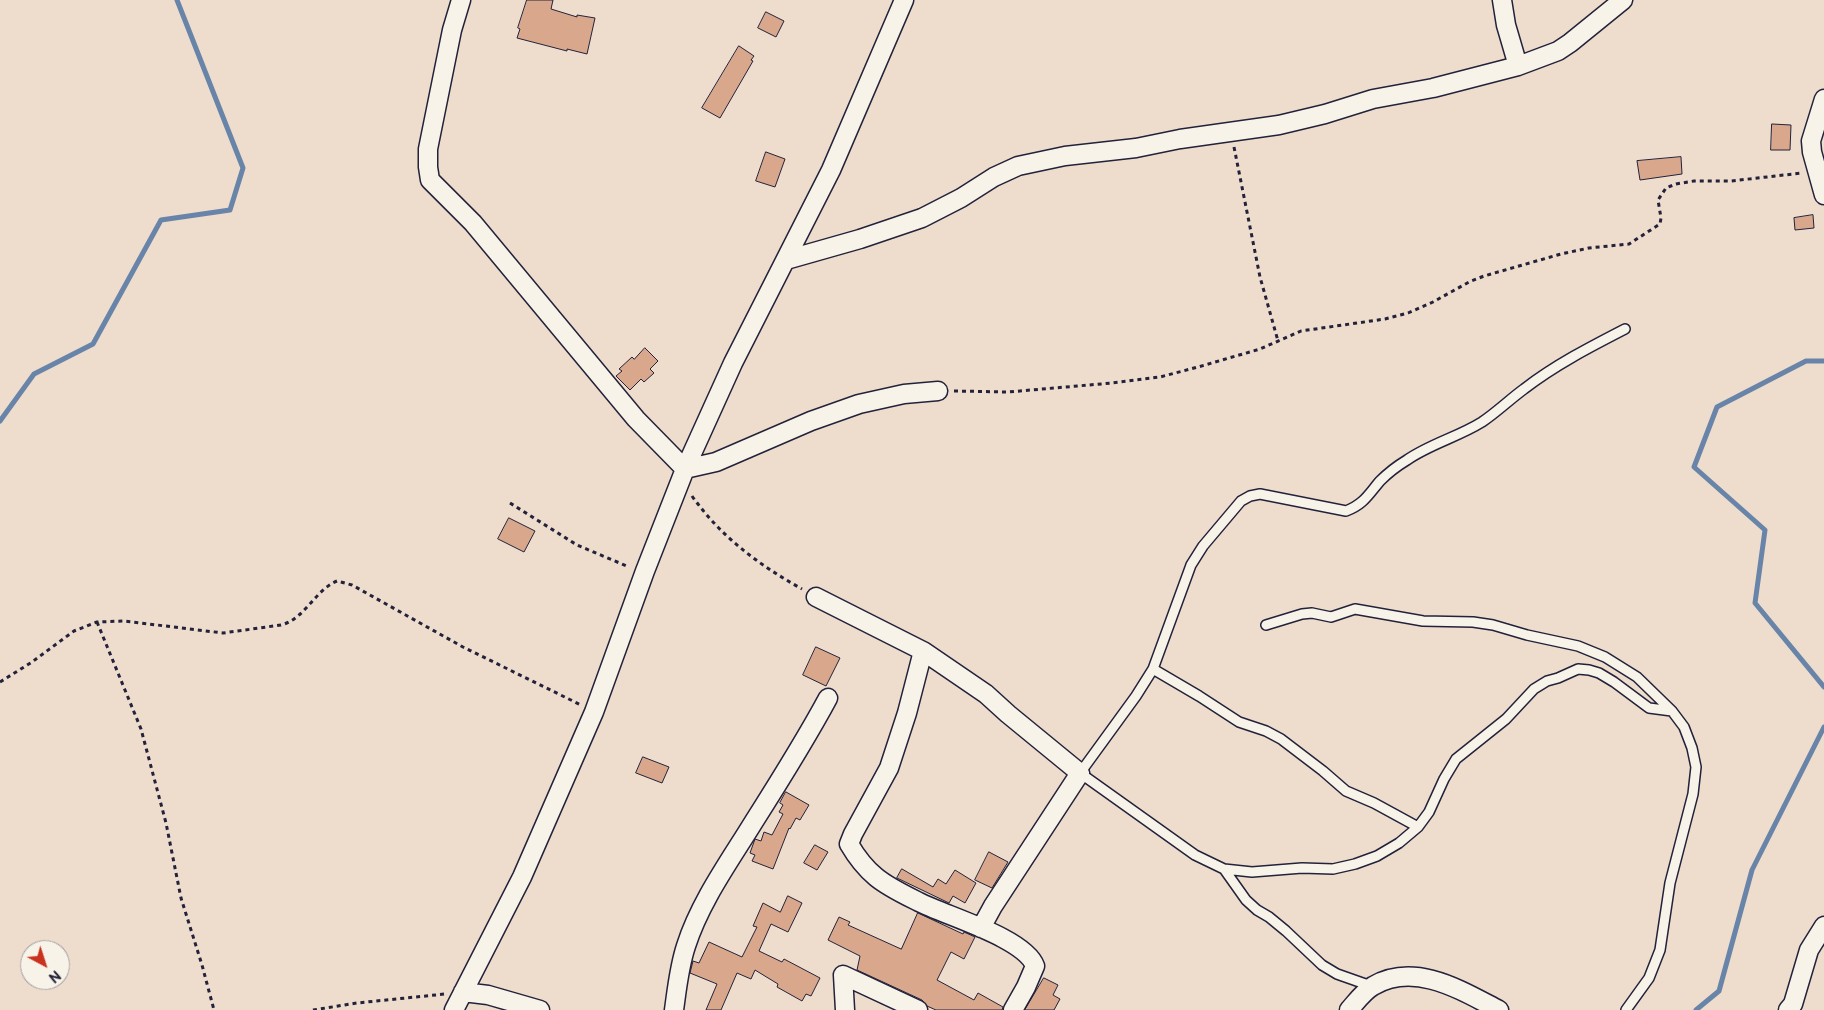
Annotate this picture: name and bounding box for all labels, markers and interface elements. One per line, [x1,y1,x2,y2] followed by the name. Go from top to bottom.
[20,940,70,990] north arrow
[45,966,64,986] text: N

